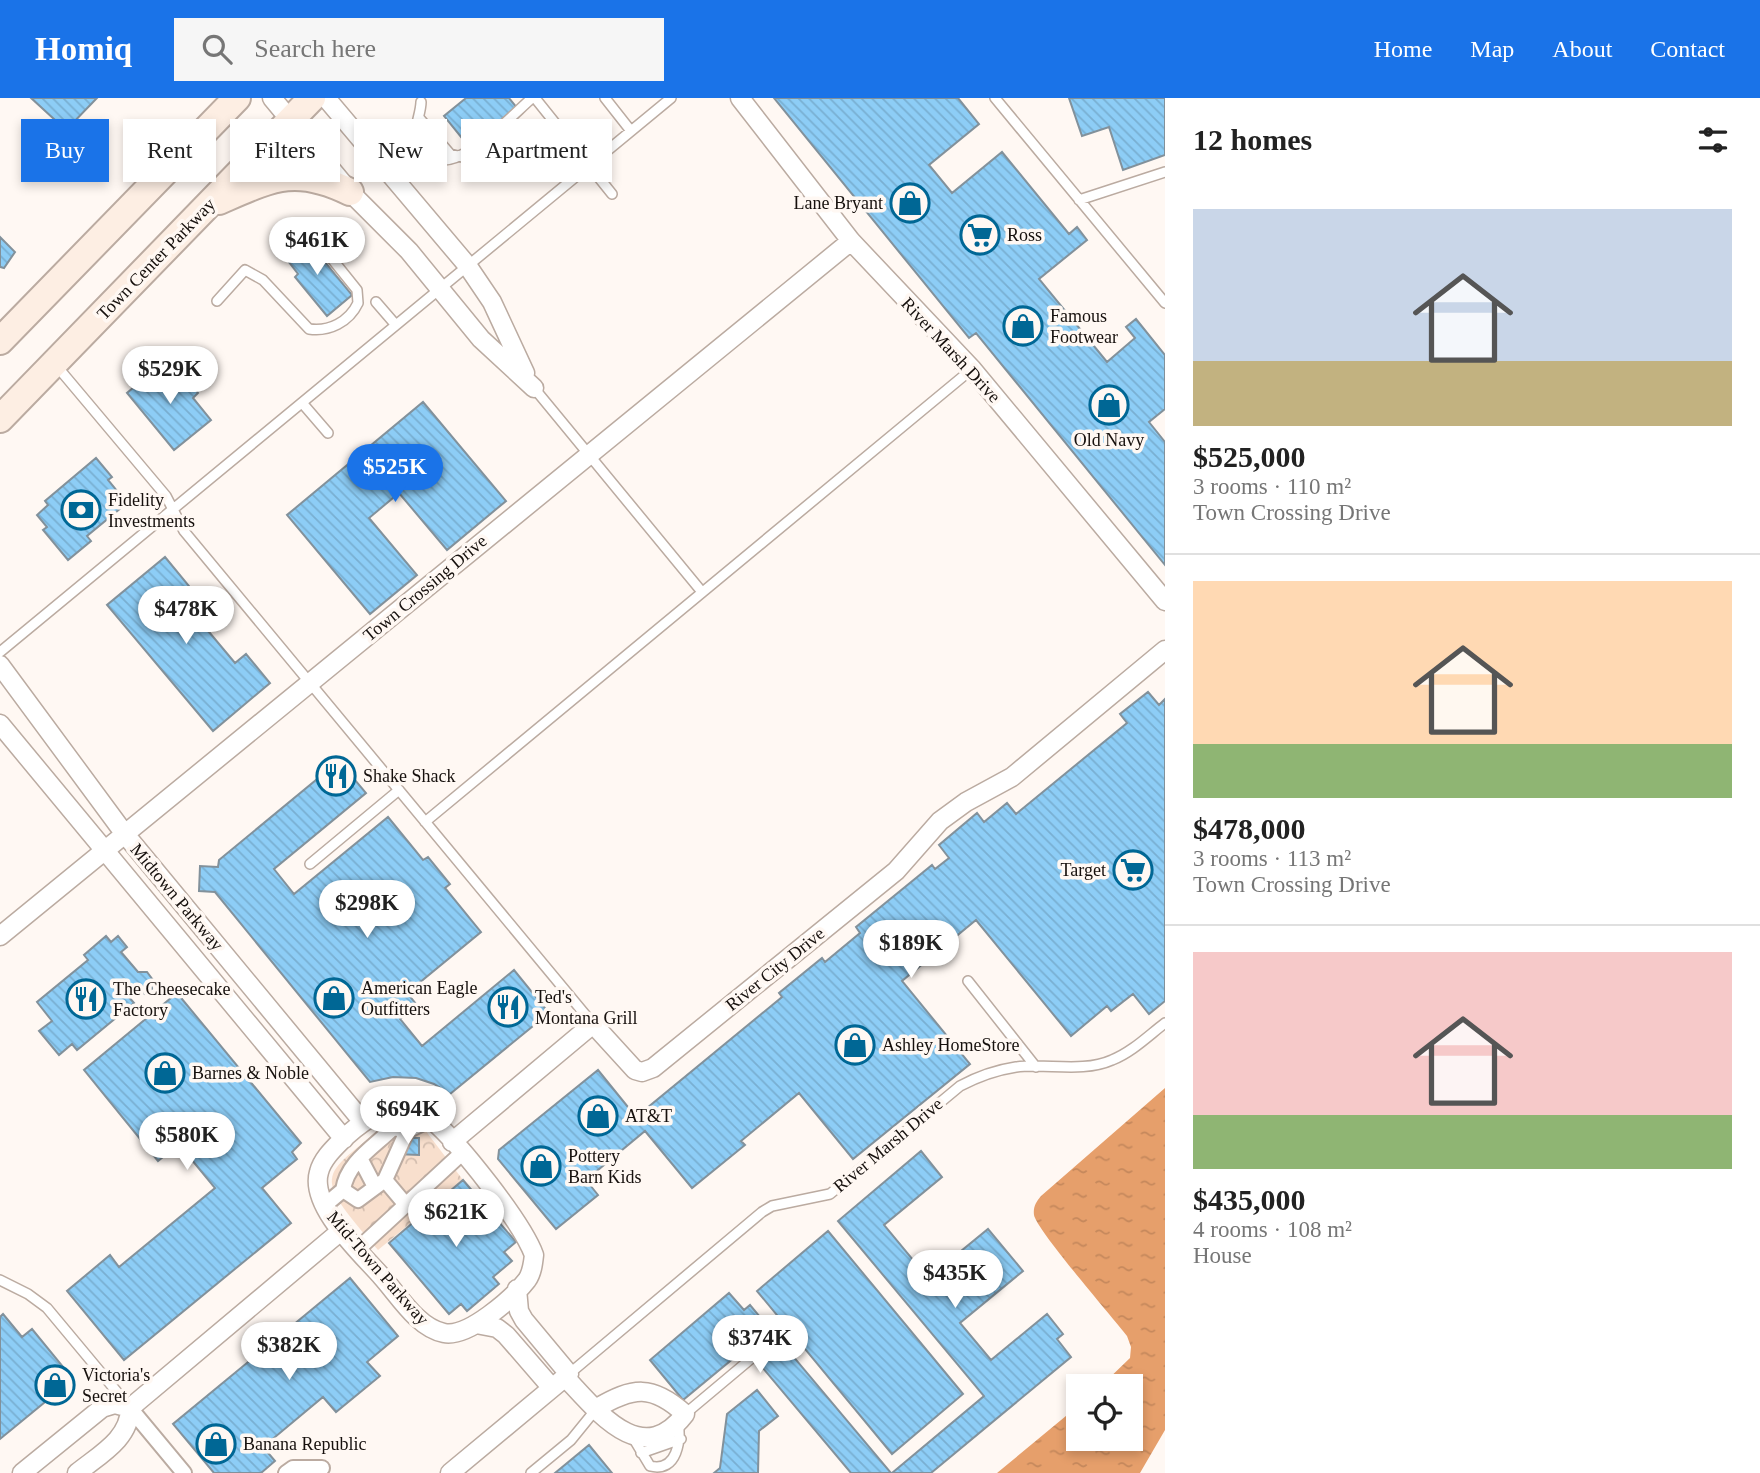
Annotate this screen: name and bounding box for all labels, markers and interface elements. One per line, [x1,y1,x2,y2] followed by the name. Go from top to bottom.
[174,18,664,81] search box
[198,30,236,68] icon: search
[35,31,132,67] text: Homiq
[254,34,376,63] text: Search here
[1374,36,1432,62] text: Home
[1470,36,1514,62] text: Map
[1552,36,1612,62] text: About
[1650,36,1725,62] text: Contact
[21,119,109,182] chip: Buy
[123,119,216,182] chip: Rent
[230,119,340,182] chip: Filters
[354,119,447,182] chip: New
[461,119,612,182] chip: Apartment
[1694,121,1732,159] icon: filters
[1193,123,1312,156] text: 12 homes
[889,182,931,224] shop icon: Lane Bryant
[794,193,883,213] place label: Lane Bryant
[93,194,219,324] street label: Town Center Parkway
[959,214,1001,256] supermarket icon: Ross
[268,218,366,277] pin: $461K
[1007,225,1042,245] place label: Ross
[285,227,349,252] text: $461K
[1400,255,1526,381] icon: home
[897,293,1005,407] street label: River Marsh Drive
[1002,305,1044,347] shop icon: Famous Footwear
[1050,306,1118,347] place label: Famous Footwear
[121,346,219,406] pin: $529K
[138,356,202,381] text: $529K
[1088,384,1130,426] shop icon: Old Navy
[1074,430,1144,450] place label: Old Navy
[1193,440,1306,473] text: $525,000
[346,444,444,504] pin: $525K
[363,454,427,479] text: $525K
[1193,474,1351,499] text: 3 rooms · 110 m²
[60,489,102,531] bank icon: Fidelity Investments
[108,490,195,531] place label: Fidelity Investments
[1193,500,1391,525] text: Town Crossing Drive
[359,531,491,645] street label: Town Crossing Drive
[137,587,235,646] pin: $478K
[154,596,218,621] text: $478K
[1400,627,1526,753] icon: home
[315,755,357,797] restaurant icon: Shake Shack
[363,766,455,786] place label: Shake Shack
[1193,812,1306,845] text: $478,000
[126,839,228,955] street label: Midtown Parkway
[1193,846,1351,871] text: 3 rooms · 113 m²
[1112,849,1154,891] supermarket icon: Target
[1061,860,1106,880] place label: Target
[1193,872,1391,897] text: Town Crossing Drive
[318,880,416,940] pin: $298K
[335,890,399,915] text: $298K
[862,920,960,980] pin: $189K
[722,923,828,1015] street label: River City Drive
[879,930,943,955] text: $189K
[313,977,355,1019] shop icon: American Eagle Outfitters
[65,978,107,1020] restaurant icon: The Cheesecake Factory
[361,978,477,1019] place label: American Eagle Outfitters
[113,979,230,1020] place label: The Cheesecake Factory
[487,986,529,1028] restaurant icon: Ted's Montana Grill
[535,987,637,1028] place label: Ted's Montana Grill
[1400,998,1526,1124] icon: home
[834,1024,876,1066] shop icon: Ashley HomeStore
[882,1035,1019,1055] place label: Ashley HomeStore
[144,1052,186,1094] shop icon: Barnes & Noble
[192,1063,309,1083] place label: Barnes & Noble
[359,1086,457,1146] pin: $694K
[829,1094,947,1196] street label: River Marsh Drive
[577,1095,619,1137] shop icon: AT&T
[376,1096,440,1121] text: $694K
[625,1106,672,1126] place label: AT&T
[138,1112,236,1172] pin: $580K
[155,1122,219,1147] text: $580K
[520,1145,562,1187] shop icon: Pottery Barn Kids
[568,1146,642,1187] place label: Pottery Barn Kids
[1193,1183,1306,1216] text: $435,000
[407,1190,505,1249] pin: $621K
[424,1199,488,1224] text: $621K
[323,1207,433,1329] street label: Mid-Town Parkway
[1193,1217,1352,1242] text: 4 rooms · 108 m²
[1193,1243,1252,1268] text: House
[906,1250,1004,1310] pin: $435K
[923,1260,987,1285] text: $435K
[711,1316,809,1375] pin: $374K
[240,1322,338,1382] pin: $382K
[728,1325,792,1350] text: $374K
[257,1332,321,1357] text: $382K
[34,1364,76,1406] shop icon: Victoria's Secret
[82,1365,150,1406] place label: Victoria's Secret
[1066,1374,1143,1451] map controls
[1066,1374,1143,1451] button: locate
[195,1423,237,1465] shop icon: Banana Republic
[243,1434,366,1454] place label: Banana Republic

